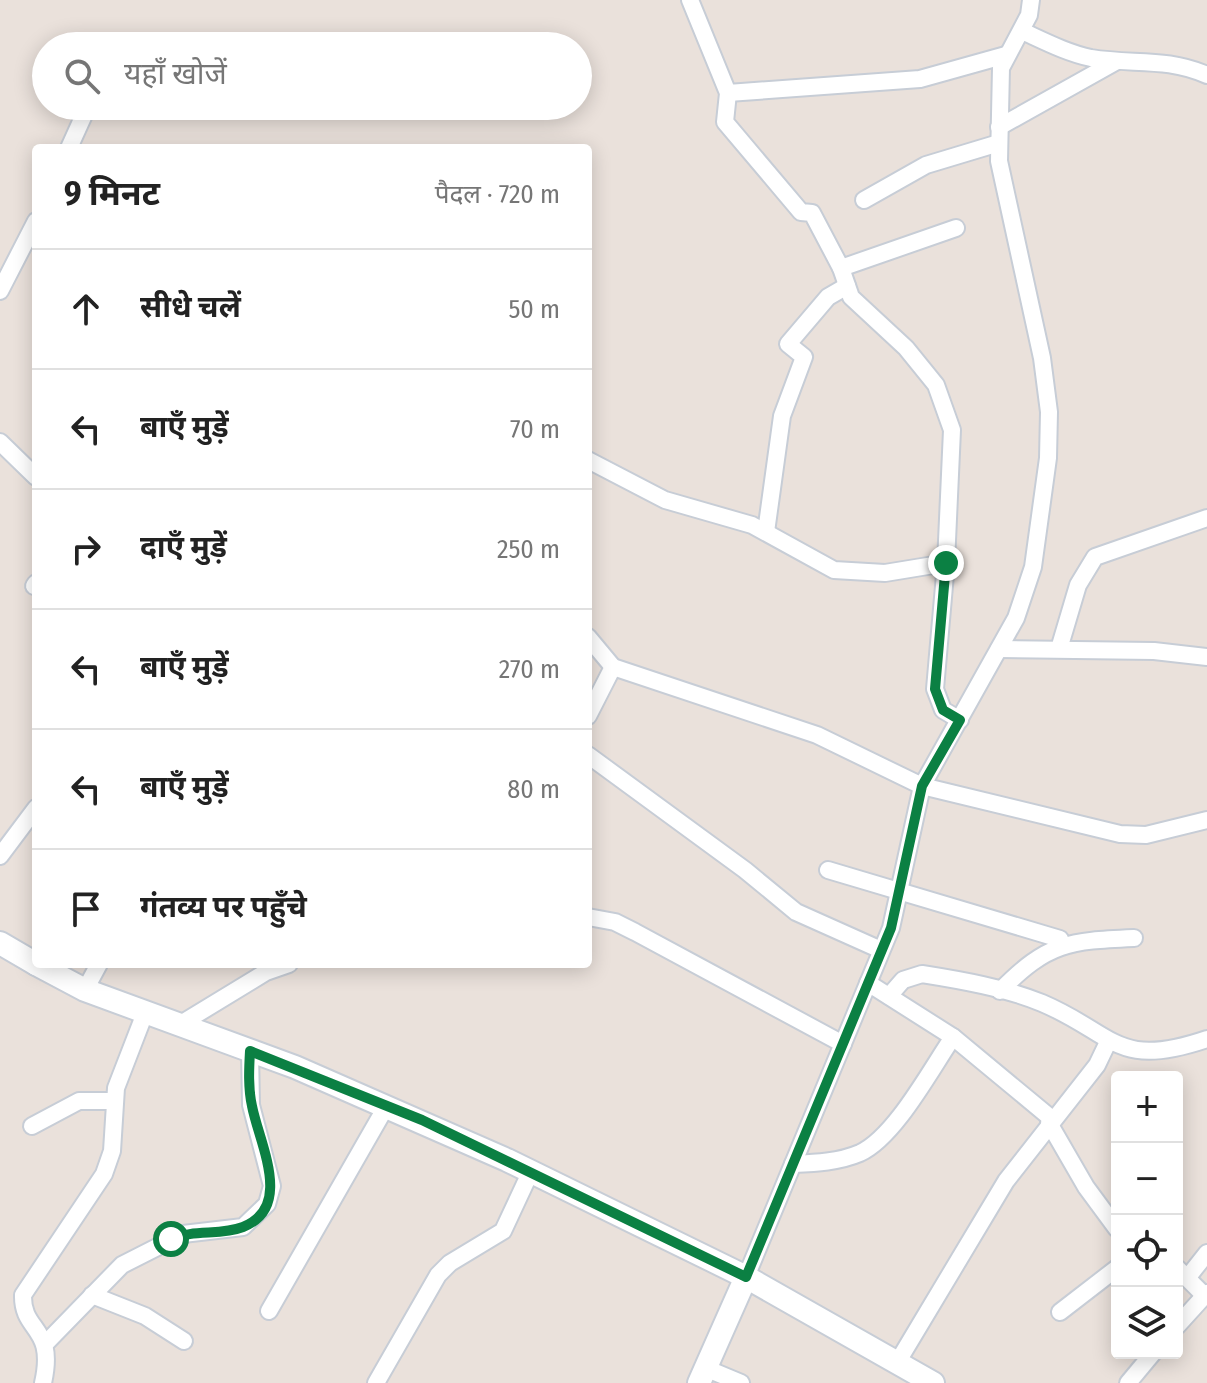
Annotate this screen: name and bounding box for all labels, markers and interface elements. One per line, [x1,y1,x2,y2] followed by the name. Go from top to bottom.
[32,32,592,120] search box
[60,54,104,98] icon: search
[124,56,227,92] text: यहाँ खोजें
[64,173,160,214] text: 9 मिनट
[435,179,560,210] text: पैदल · 720 m
[64,287,108,331] icon: ahead
[140,289,241,325] text: सीधे चलें
[508,294,560,325] text: 50 m
[64,407,108,451] icon: left
[140,409,229,445] text: बाएँ मुड़ें
[510,414,560,445] text: 70 m
[64,527,108,571] icon: right
[140,529,227,565] text: दाएँ मुड़ें
[497,534,560,565] text: 250 m
[928,545,964,581] route end
[64,647,108,691] icon: left
[140,649,229,685] text: बाएँ मुड़ें
[499,654,560,685] text: 270 m
[64,767,108,811] icon: left
[140,769,229,805] text: बाएँ मुड़ें
[507,774,560,805] text: 80 m
[64,887,108,931] icon: arrive
[140,889,307,925] text: गंतव्य पर पहुँचे
[1111,1071,1183,1359] map controls
[1111,1071,1183,1143] button: +
[1111,1143,1183,1215] button: −
[1111,1215,1183,1287] button: locate
[153,1221,189,1257] route start
[1111,1287,1183,1359] button: layers

